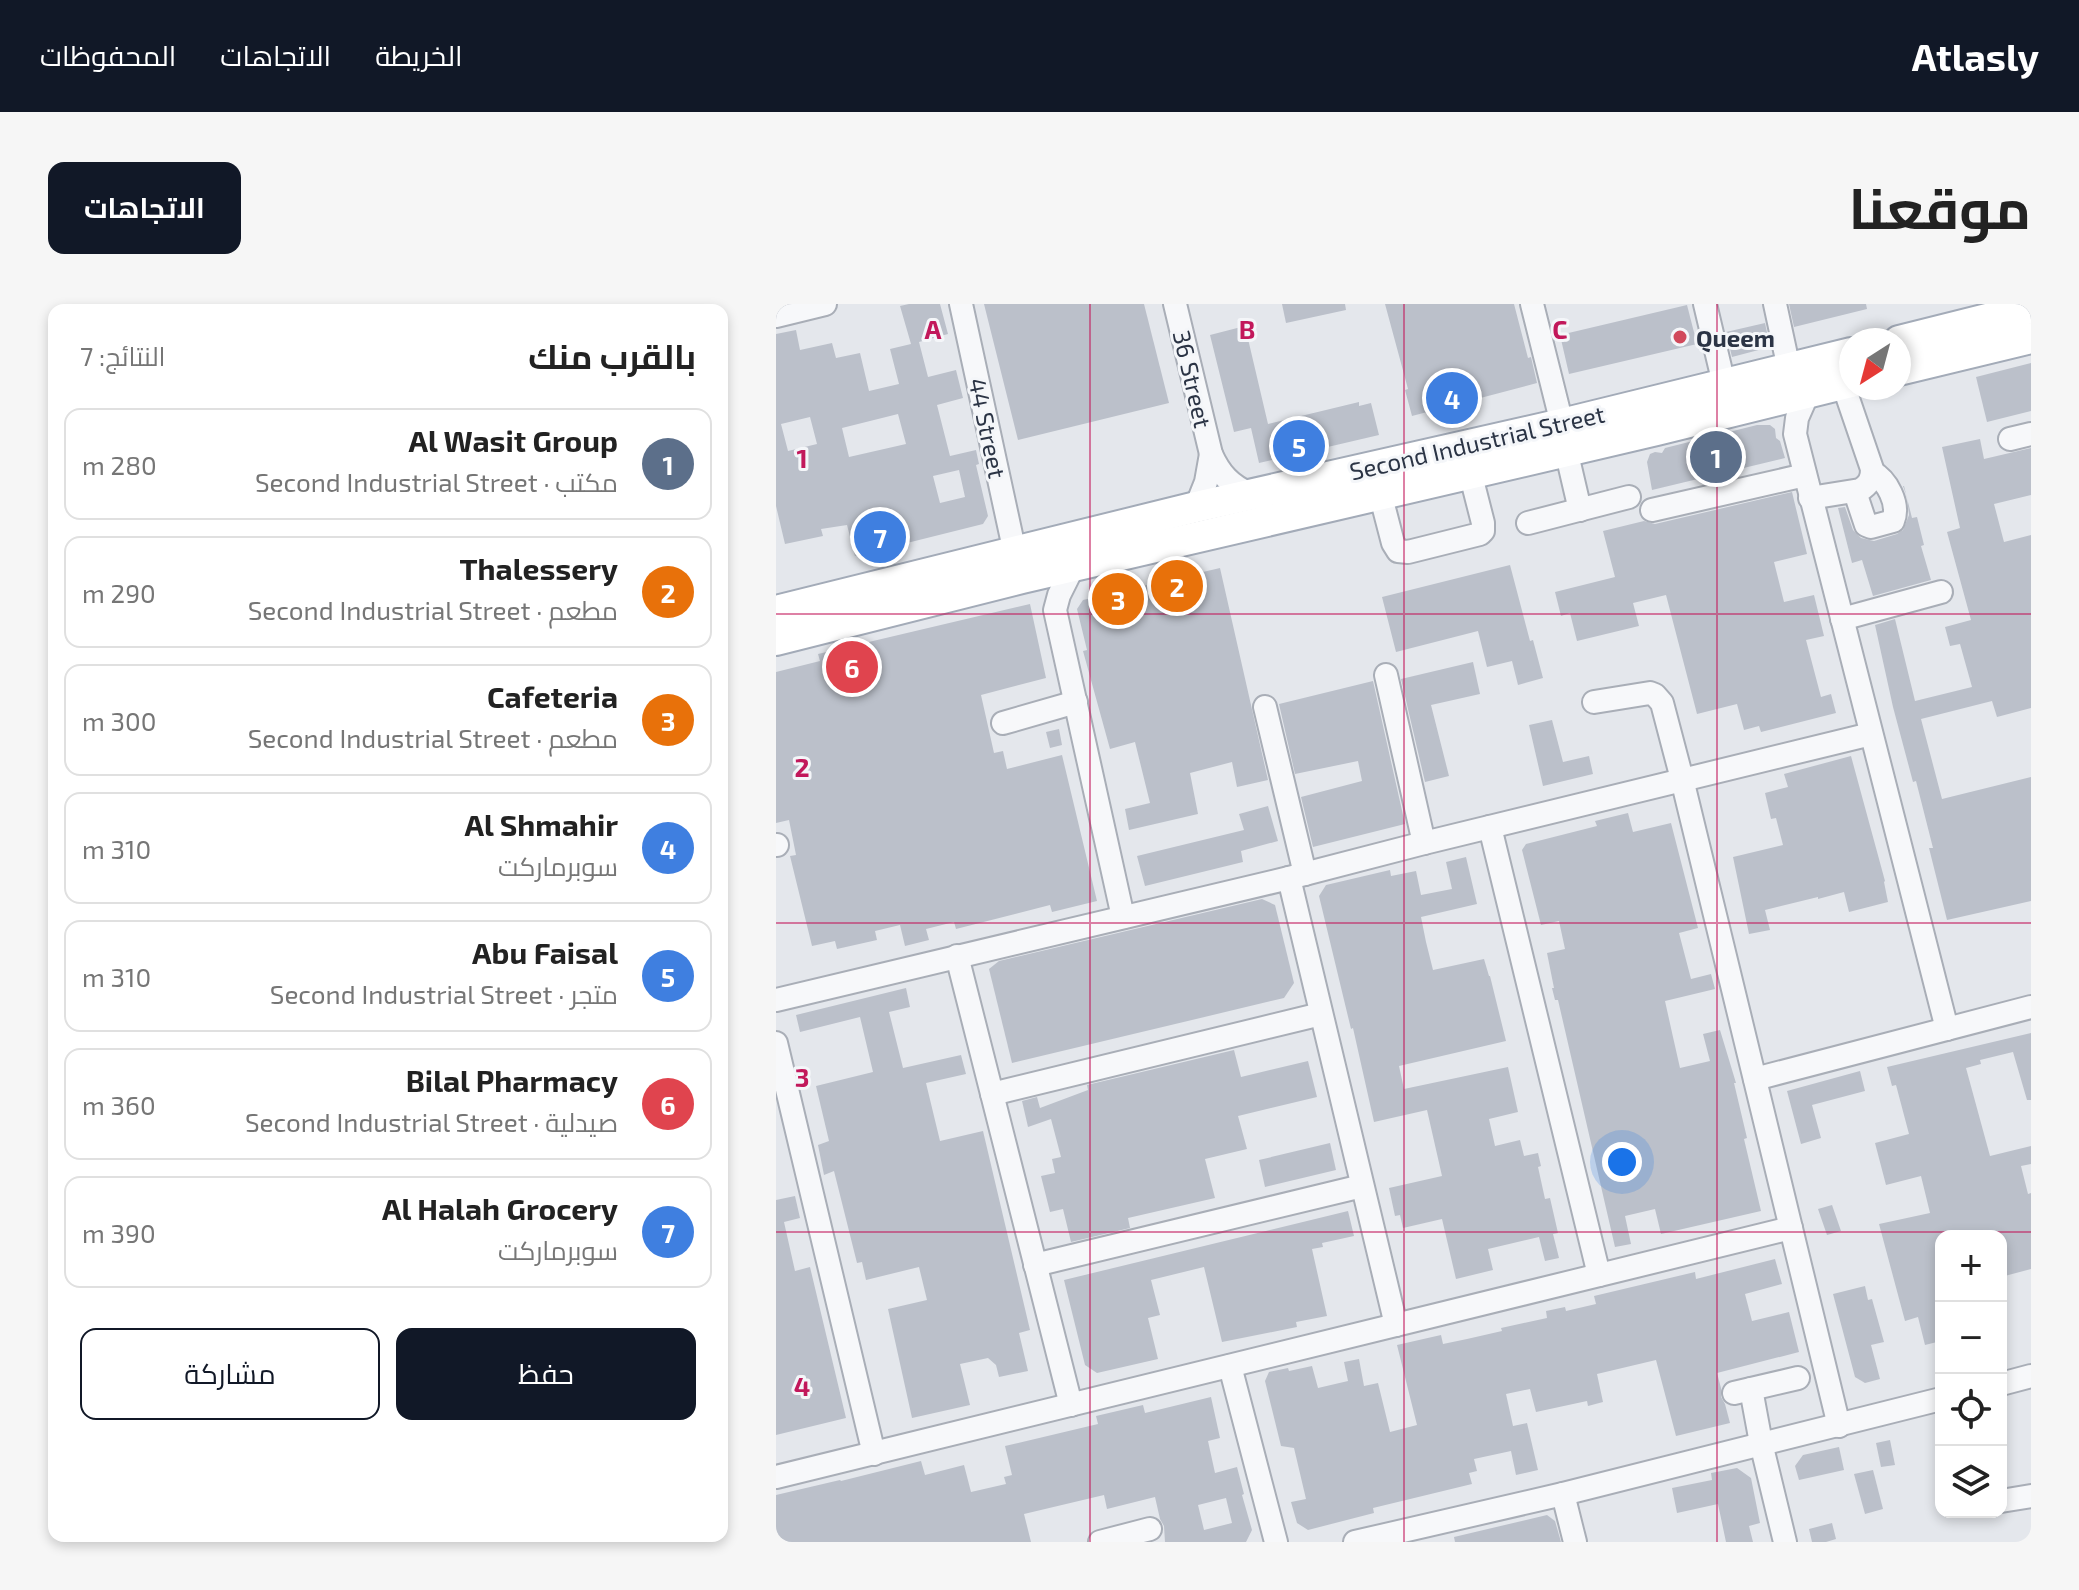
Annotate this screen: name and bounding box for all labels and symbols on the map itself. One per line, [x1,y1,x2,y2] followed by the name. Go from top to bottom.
[925,313,942,344] text: A
[1239,313,1255,344] text: B
[1552,313,1568,344] text: C
[1696,323,1775,353] place label: Queem
[1168,327,1218,431] street label: 36 Street
[1671,328,1689,346] marker: Queem
[1839,328,1911,400] north arrow
[1426,368,1478,428] pin: 4
[963,375,1013,481] street label: 44 Street
[1347,399,1607,485] street label: Second Industrial Street
[1273,416,1325,476] pin: 5
[1690,427,1742,487] pin: 1
[796,442,808,473] text: 1
[854,507,906,567] pin: 7
[1151,556,1203,616] pin: 2
[1092,569,1144,629] pin: 3
[826,637,878,697] pin: 6
[794,751,810,782] text: 2
[795,1061,809,1092] text: 3
[1602,1142,1642,1182] your location
[794,1370,810,1401] text: 4

